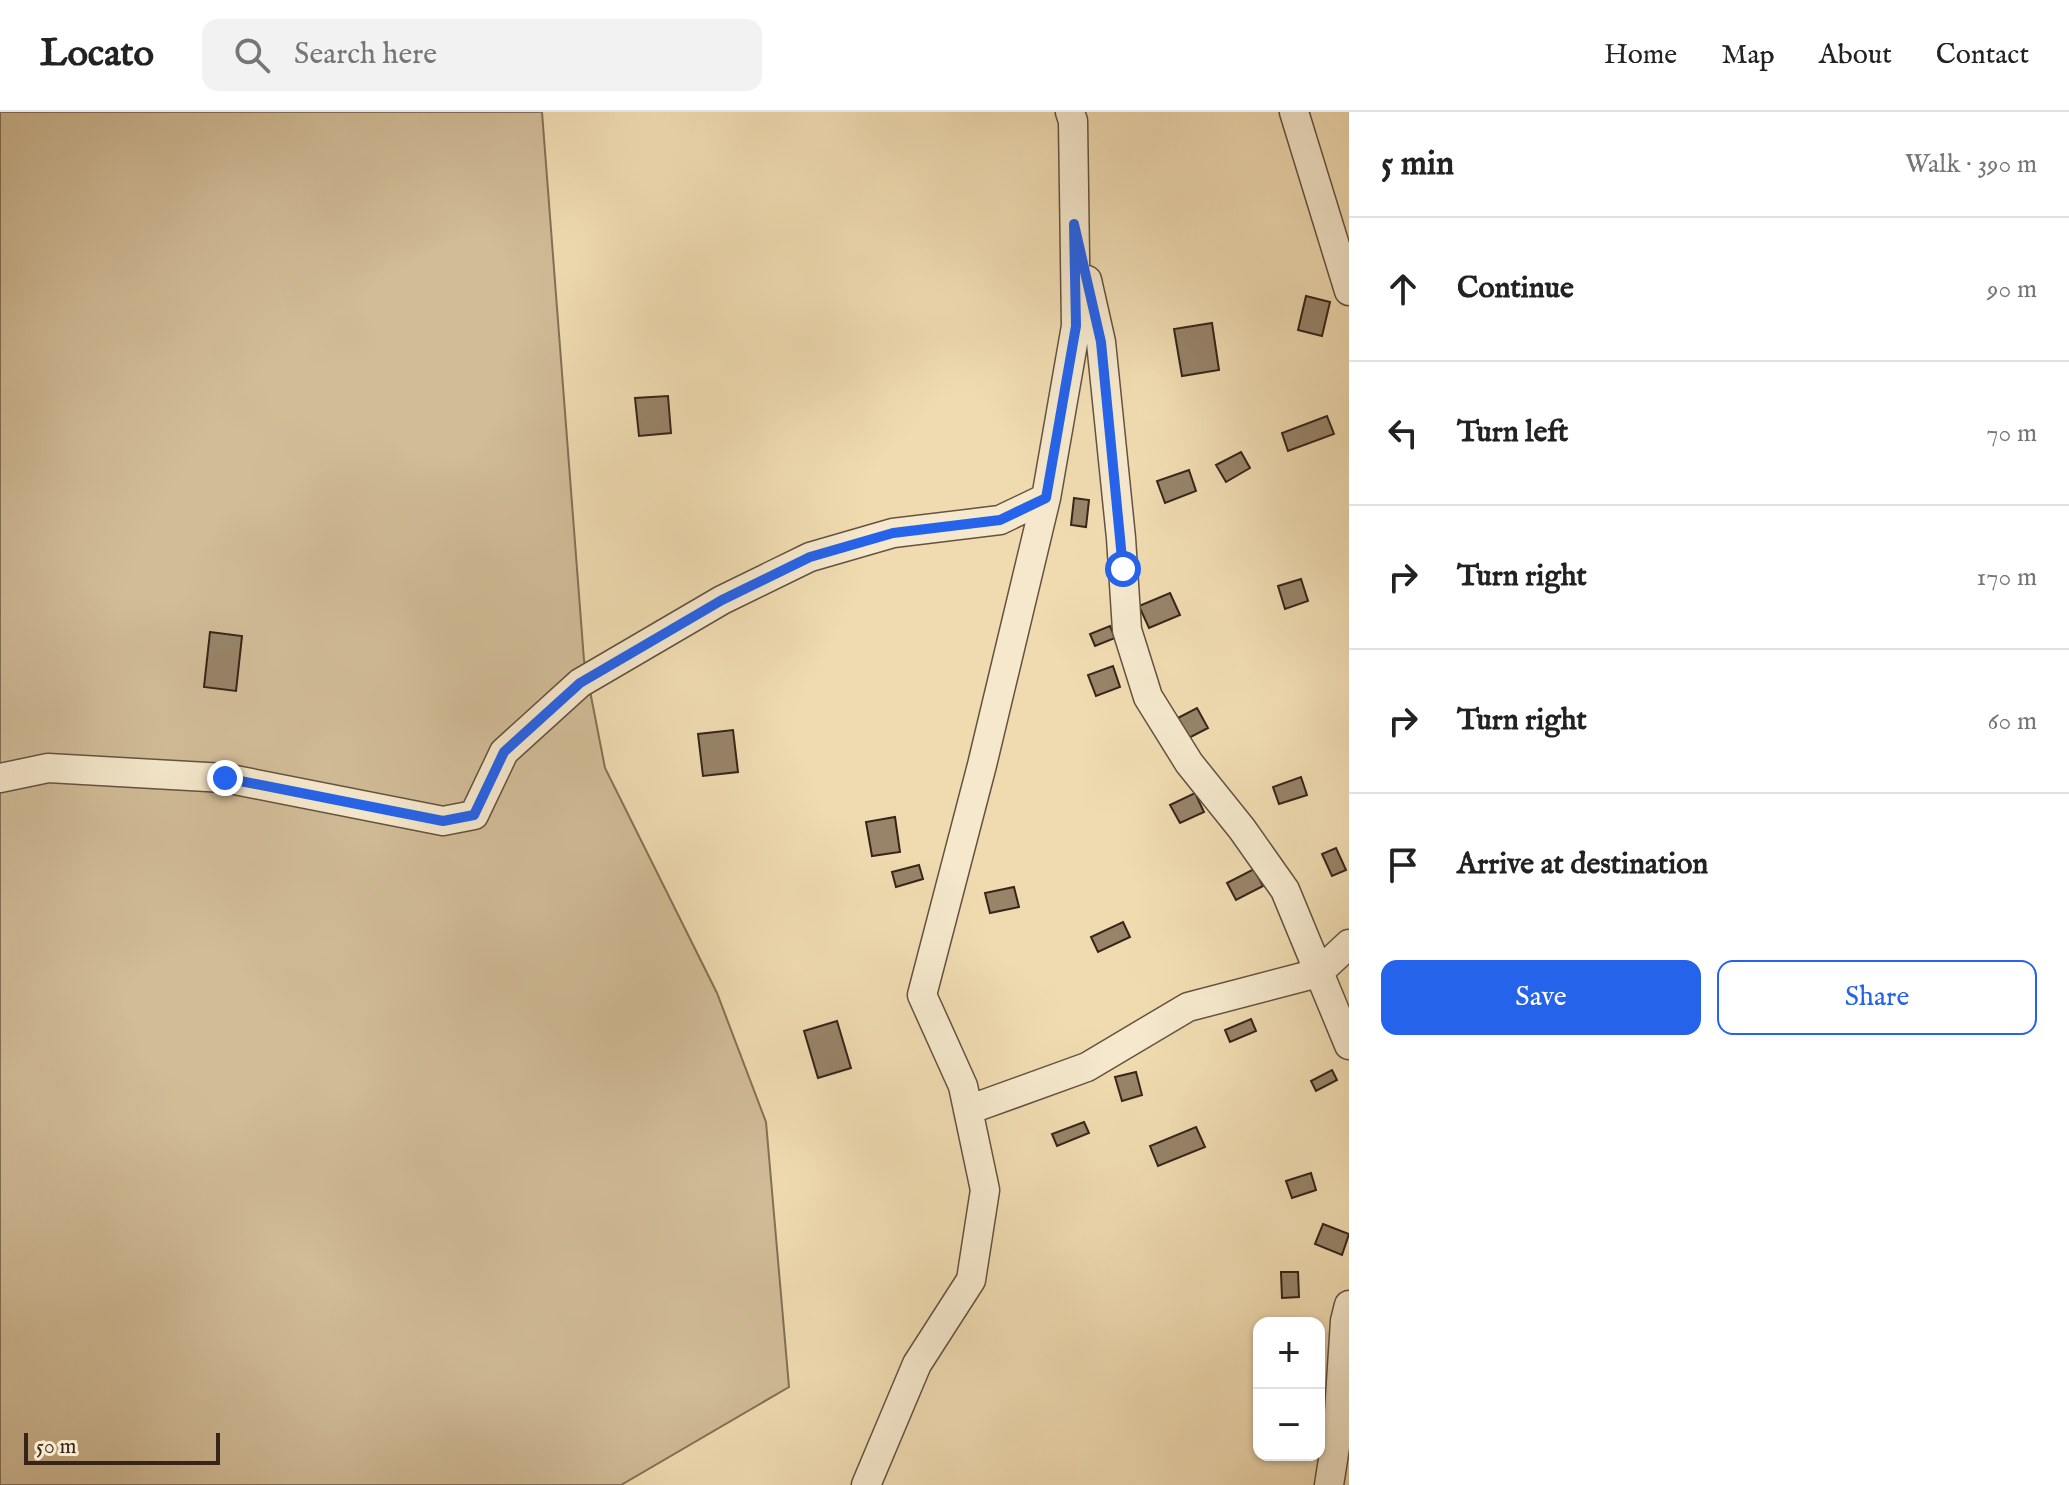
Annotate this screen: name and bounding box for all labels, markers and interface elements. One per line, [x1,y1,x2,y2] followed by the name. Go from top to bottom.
[202,19,762,91] search box
[40,31,154,79] text: Locato
[230,33,274,77] icon: search
[294,36,437,74] text: Search here
[1604,38,1677,73] text: Home
[1721,38,1775,73] text: Map
[1819,38,1892,73] text: About
[1936,38,2029,73] text: Contact
[1381,143,1454,186] text: 5 min
[1905,148,2037,181] text: Walk · 390 m
[1381,267,1425,311] icon: ahead
[1457,270,1574,308] text: Continue
[1987,273,2037,306] text: 90 m
[1381,411,1425,455] icon: left
[1457,414,1568,452] text: Turn left
[1986,417,2037,450] text: 70 m
[1105,551,1141,587] route start
[1381,555,1425,599] icon: right
[1457,558,1587,596] text: Turn right
[1977,561,2037,594] text: 170 m
[1381,699,1425,743] icon: right
[1457,702,1587,740] text: Turn right
[1988,705,2037,738] text: 60 m
[207,760,243,796] route end
[1381,843,1425,887] icon: arrive
[1457,846,1708,884] text: Arrive at destination
[1381,960,1701,1035] button: Save
[1717,960,2037,1035] button: Share
[1253,1317,1325,1461] map controls
[1253,1317,1325,1389] button: +
[1253,1389,1325,1461] button: −
[24,1429,220,1465] scale bar
[36,1433,77,1461] text: 50 m

